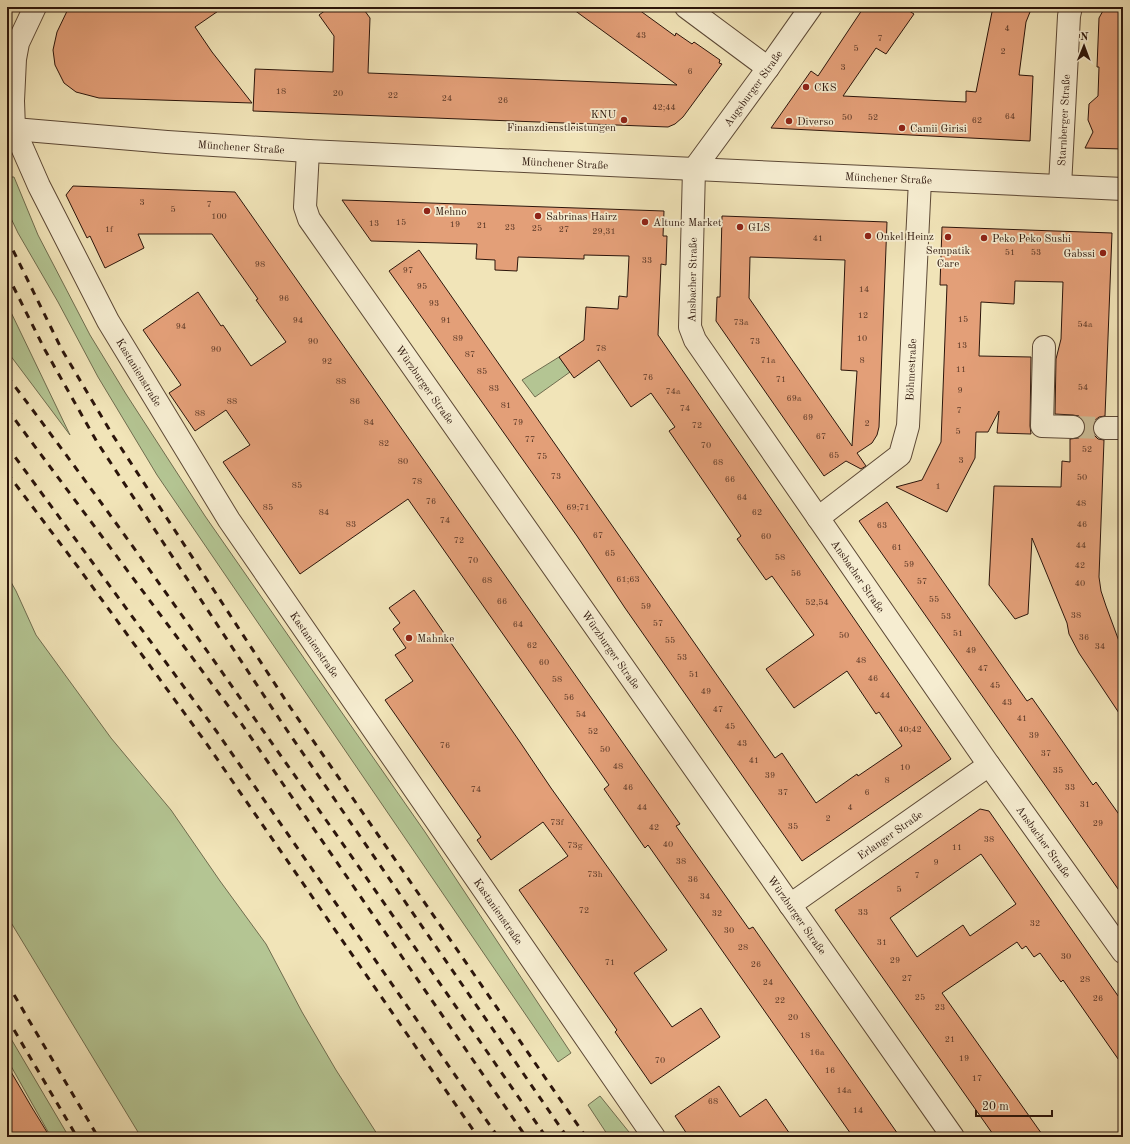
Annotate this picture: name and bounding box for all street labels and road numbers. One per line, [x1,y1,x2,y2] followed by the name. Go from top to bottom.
[723,49,785,129] street label: Augsburger Straße
[1057,74,1073,166] street label: Starnberger Straße
[197,140,285,156] street label: Münchener Straße
[521,157,608,172] street label: Münchener Straße
[845,172,932,187] street label: Münchener Straße
[687,237,700,323] street label: Ansbacher Straße
[113,337,163,409] street label: Kastanienstraße
[905,338,919,401] street label: Böhmestraße
[393,344,455,427] street label: Würzburger Straße
[828,539,886,615] street label: Ansbacher Straße
[579,609,641,692] street label: Würzburger Straße
[287,610,340,680] street label: Kastanienstraße
[1013,805,1072,880] street label: Ansbacher Straße
[856,809,925,863] street label: Erlanger Straße
[765,875,827,957] street label: Würzburger Straße
[471,877,524,947] street label: Kastanienstraße

